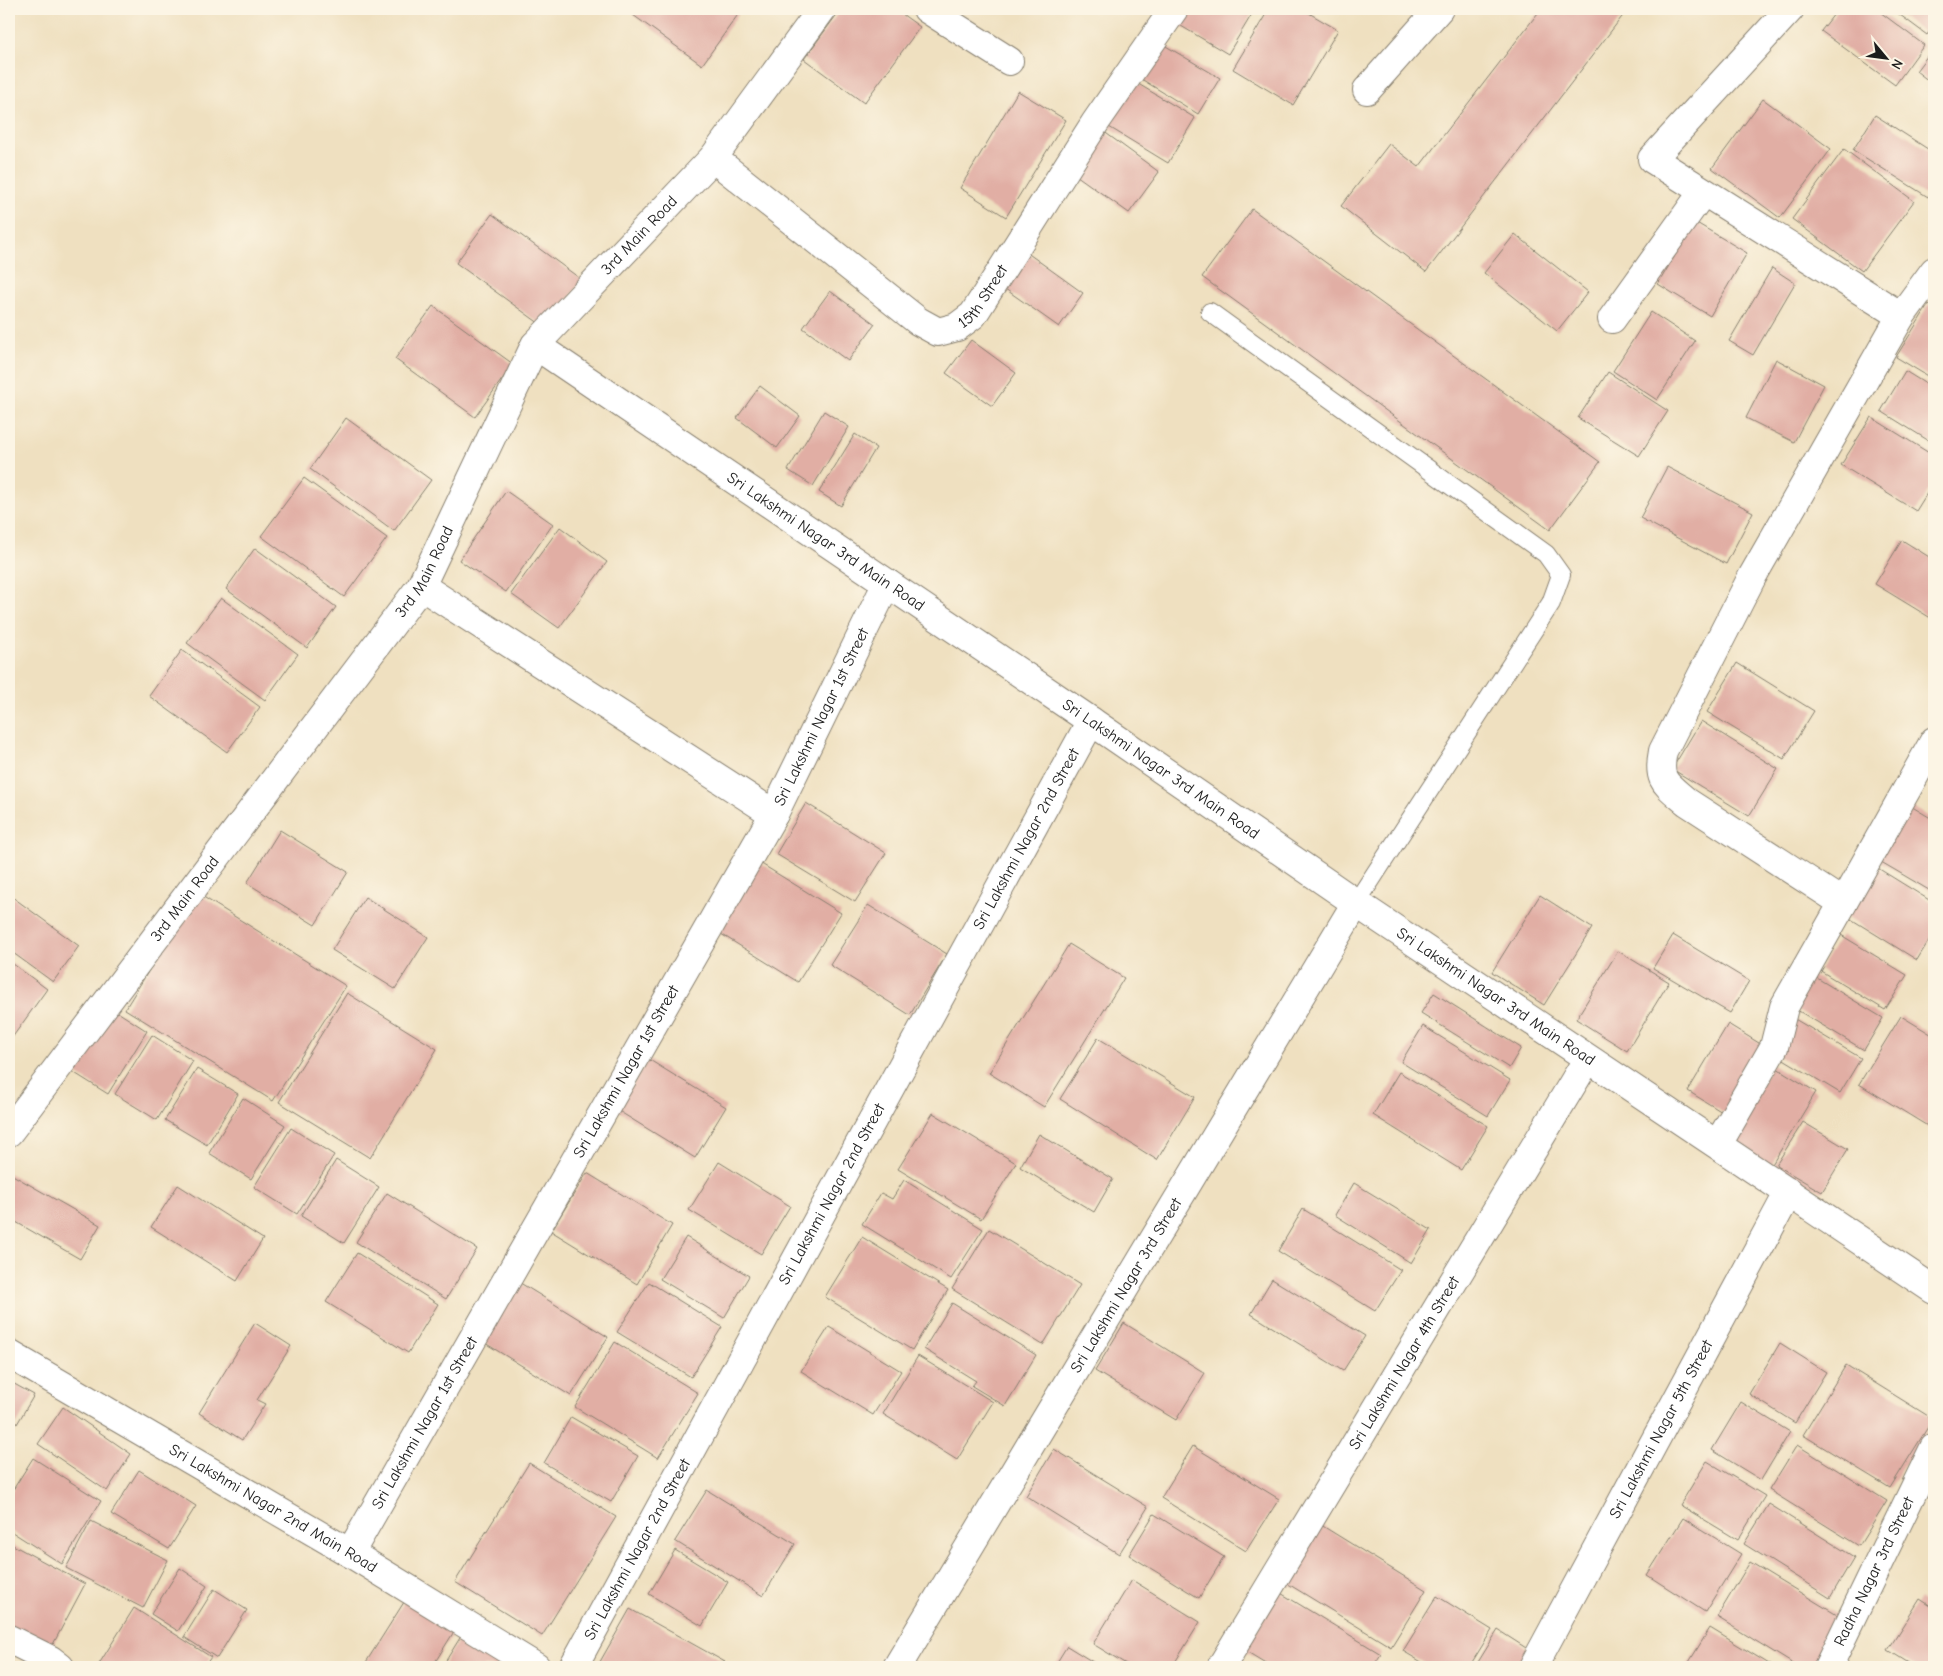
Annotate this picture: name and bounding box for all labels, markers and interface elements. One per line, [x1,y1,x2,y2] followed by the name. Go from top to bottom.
[1860,32,1910,82] north arrow
[1887,56,1907,72] text: N
[598,192,681,278] street label: 3rd Main Road
[955,261,1012,332] street label: 15th Street
[724,468,928,615] street label: Sri Lakshmi Nagar 3rd Main Road
[392,523,457,621] street label: 3rd Main Road
[770,625,873,809] street label: Sri Lakshmi Nagar 1st Street
[1059,695,1263,843] street label: Sri Lakshmi Nagar 3rd Main Road
[970,745,1083,933] street label: Sri Lakshmi Nagar 2nd Street
[147,853,223,945] street label: 3rd Main Road
[1393,924,1598,1069] street label: Sri Lakshmi Nagar 3rd Main Road
[570,982,683,1161] street label: Sri Lakshmi Nagar 1st Street
[775,1100,889,1288] street label: Sri Lakshmi Nagar 2nd Street
[1067,1195,1186,1376] street label: Sri Lakshmi Nagar 3rd Street
[1345,1273,1464,1453] street label: Sri Lakshmi Nagar 4th Street
[368,1333,481,1512] street label: Sri Lakshmi Nagar 1st Street
[1606,1337,1717,1522] street label: Sri Lakshmi Nagar 5th Street
[166,1441,380,1576] street label: Sri Lakshmi Nagar 2nd Main Road
[581,1455,694,1643] street label: Sri Lakshmi Nagar 2nd Street
[1830,1494,1918,1649] street label: Radha Nagar 3rd Street

